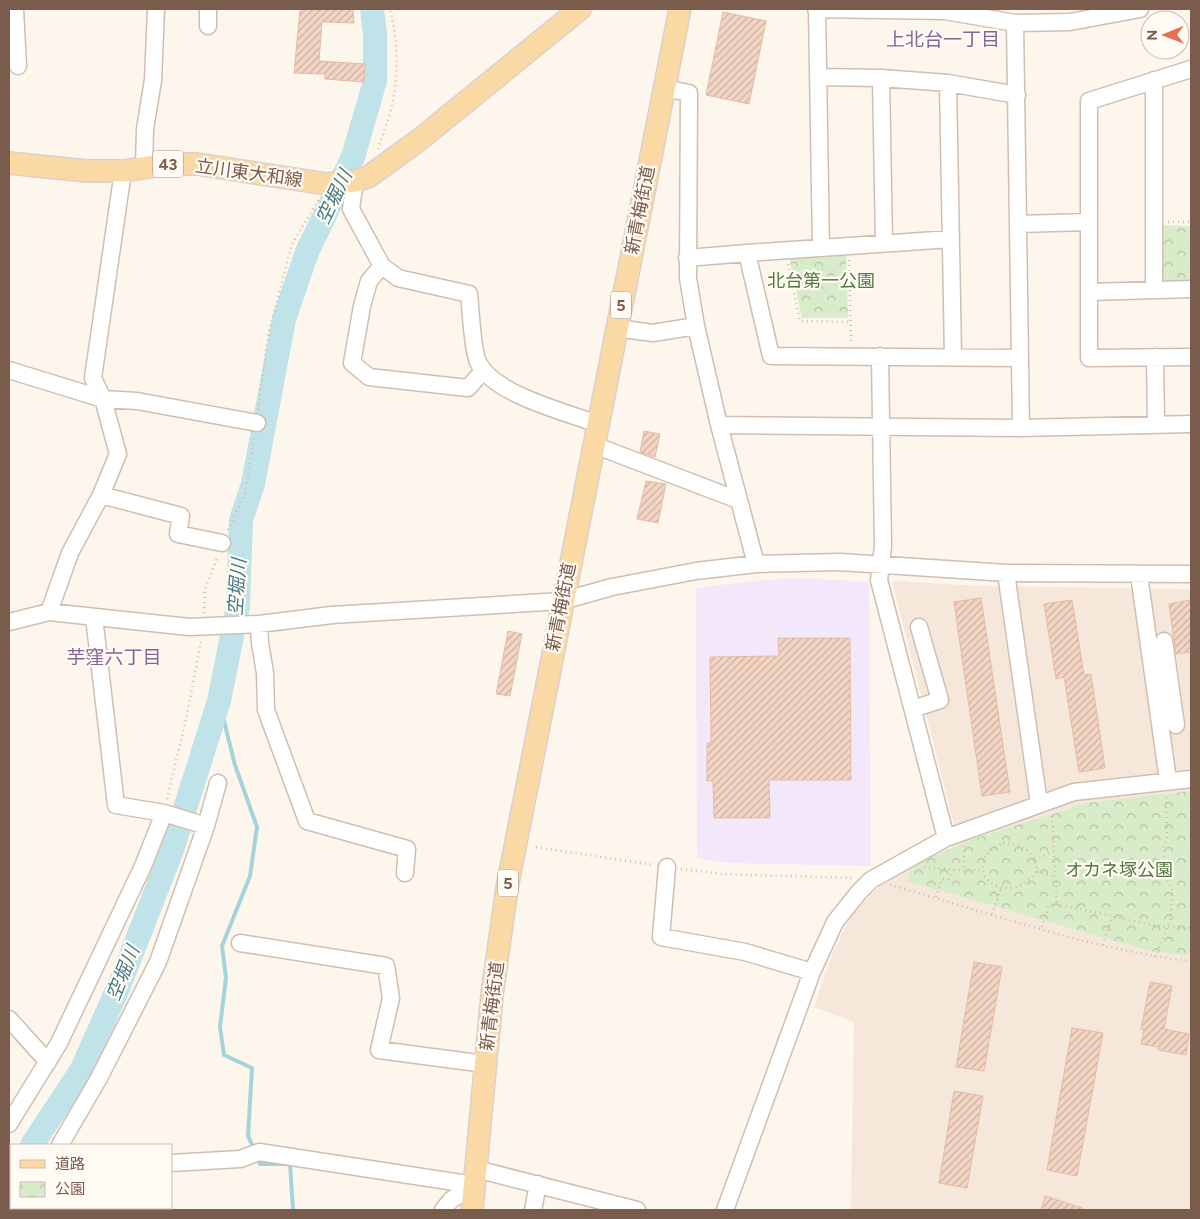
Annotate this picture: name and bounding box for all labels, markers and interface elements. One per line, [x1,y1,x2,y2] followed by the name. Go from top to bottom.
[1140,10,1190,60] north arrow
[886,28,1000,51] district label: 上北台一丁目
[1144,30,1161,41] text: N
[153,150,183,178] road number: 43
[194,155,304,191] street label: 立川東大和線
[621,164,659,256] street label: 新青梅街道
[311,165,358,228] water label: 空堀川
[767,270,875,292] park label: 北台第一公園
[611,292,631,318] road number: 5
[224,556,251,616] water label: 空堀川
[542,561,580,653] street label: 新青梅街道
[66,646,162,669] district label: 芋窪六丁目
[1065,859,1173,881] park label: オカネ塚公園
[498,870,518,896] road number: 5
[102,940,145,1004] water label: 空堀川
[476,960,508,1052] street label: 新青梅街道
[10,1144,172,1209] legend
[55,1155,85,1173] text: 道路
[55,1180,85,1198] text: 公園

